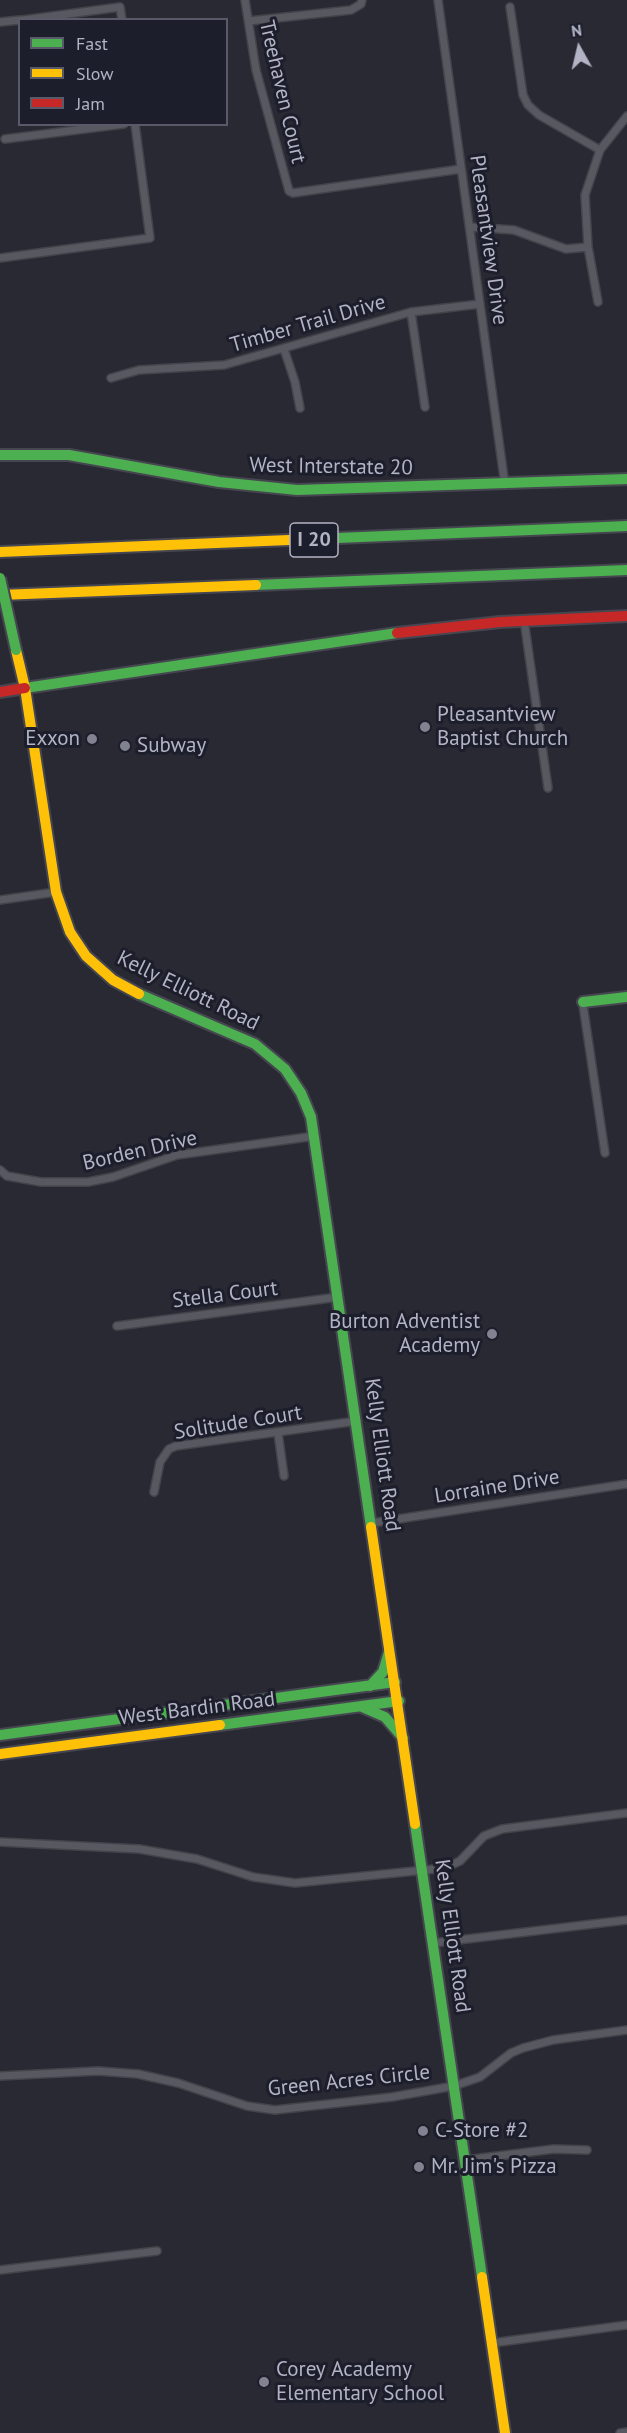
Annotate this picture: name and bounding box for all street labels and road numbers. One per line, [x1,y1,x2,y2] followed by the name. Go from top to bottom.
[253,18,311,166] street label: Treehaven Court
[464,154,512,326] street label: Pleasantview Drive
[227,290,389,358] street label: Timber Trail Drive
[249,453,413,481] street label: West Interstate 20
[290,523,338,557] road number: I 20
[113,946,263,1036] street label: Kelly Elliott Road
[80,1126,200,1176] street label: Borden Drive
[171,1276,279,1314] street label: Stella Court
[359,1377,405,1533] street label: Kelly Elliott Road
[172,1400,304,1446] street label: Solitude Court
[433,1465,561,1509] street label: Lorraine Drive
[118,1687,276,1731] street label: West Bardin Road
[429,1858,475,2014] street label: Kelly Elliott Road
[267,2060,431,2102] street label: Green Acres Circle

